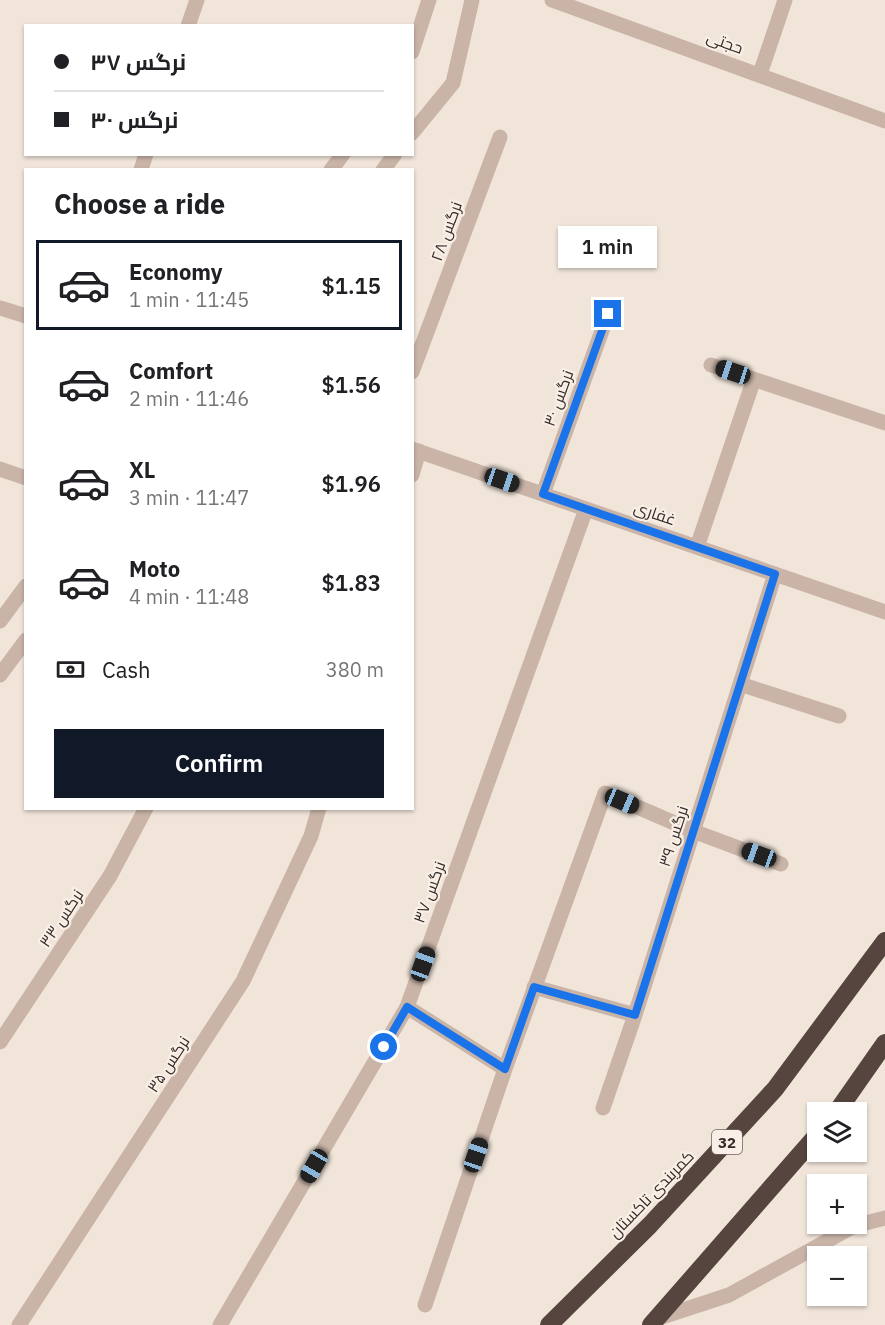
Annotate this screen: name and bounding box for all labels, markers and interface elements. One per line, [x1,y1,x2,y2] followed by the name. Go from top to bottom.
[704,26,746,59] street label: حجتی
[90,47,186,76] text: نرگس ۳۷
[90,105,178,134] text: نرگس ۳۰
[54,186,225,221] text: Choose a ride
[426,198,467,264] street label: نرگس ۲۸
[558,227,658,269] callout: 1 min
[582,233,633,260] text: 1 min
[129,257,223,286] text: Economy
[57,258,111,312] icon: car
[322,271,381,300] text: $1.15
[129,286,249,313] text: 1 min · 11:45
[594,300,621,327] route end
[129,356,213,385] text: Comfort
[57,357,111,411] icon: car
[713,358,753,386] car
[539,367,578,429] street label: نرگس ۳۰
[322,370,381,399] text: $1.56
[129,385,249,412] text: 2 min · 11:46
[129,455,155,484] text: XL
[57,456,111,510] icon: car
[482,466,522,494] car
[322,469,381,498] text: $1.96
[129,484,249,511] text: 3 min · 11:47
[631,497,679,530] street label: غفاری
[129,554,180,583] text: Moto
[57,555,111,609] icon: car
[322,568,381,597] text: $1.83
[129,583,249,610] text: 4 min · 11:48
[54,653,87,686] icon: cash
[102,655,151,684] text: Cash
[326,656,384,683] text: 380 m
[54,729,384,798] button: Confirm
[602,786,642,816] car
[654,803,693,869] street label: نرگس ۳۹
[739,840,779,870] car
[409,858,450,926] street label: نرگس ۳۷
[34,885,88,951] street label: نرگس ۳۳
[408,944,438,984] car
[142,1032,194,1096] street label: نرگس ۳۵
[370,1033,397,1060] route start
[807,1102,867,1306] map controls
[807,1102,867,1162] button: layers
[712,1130,742,1154] road number: 32
[462,1135,490,1175] car
[297,1146,331,1186] car
[604,1146,699,1243] street label: کمربندی تاکستان
[807,1174,867,1234] button: +
[807,1246,867,1306] button: −

